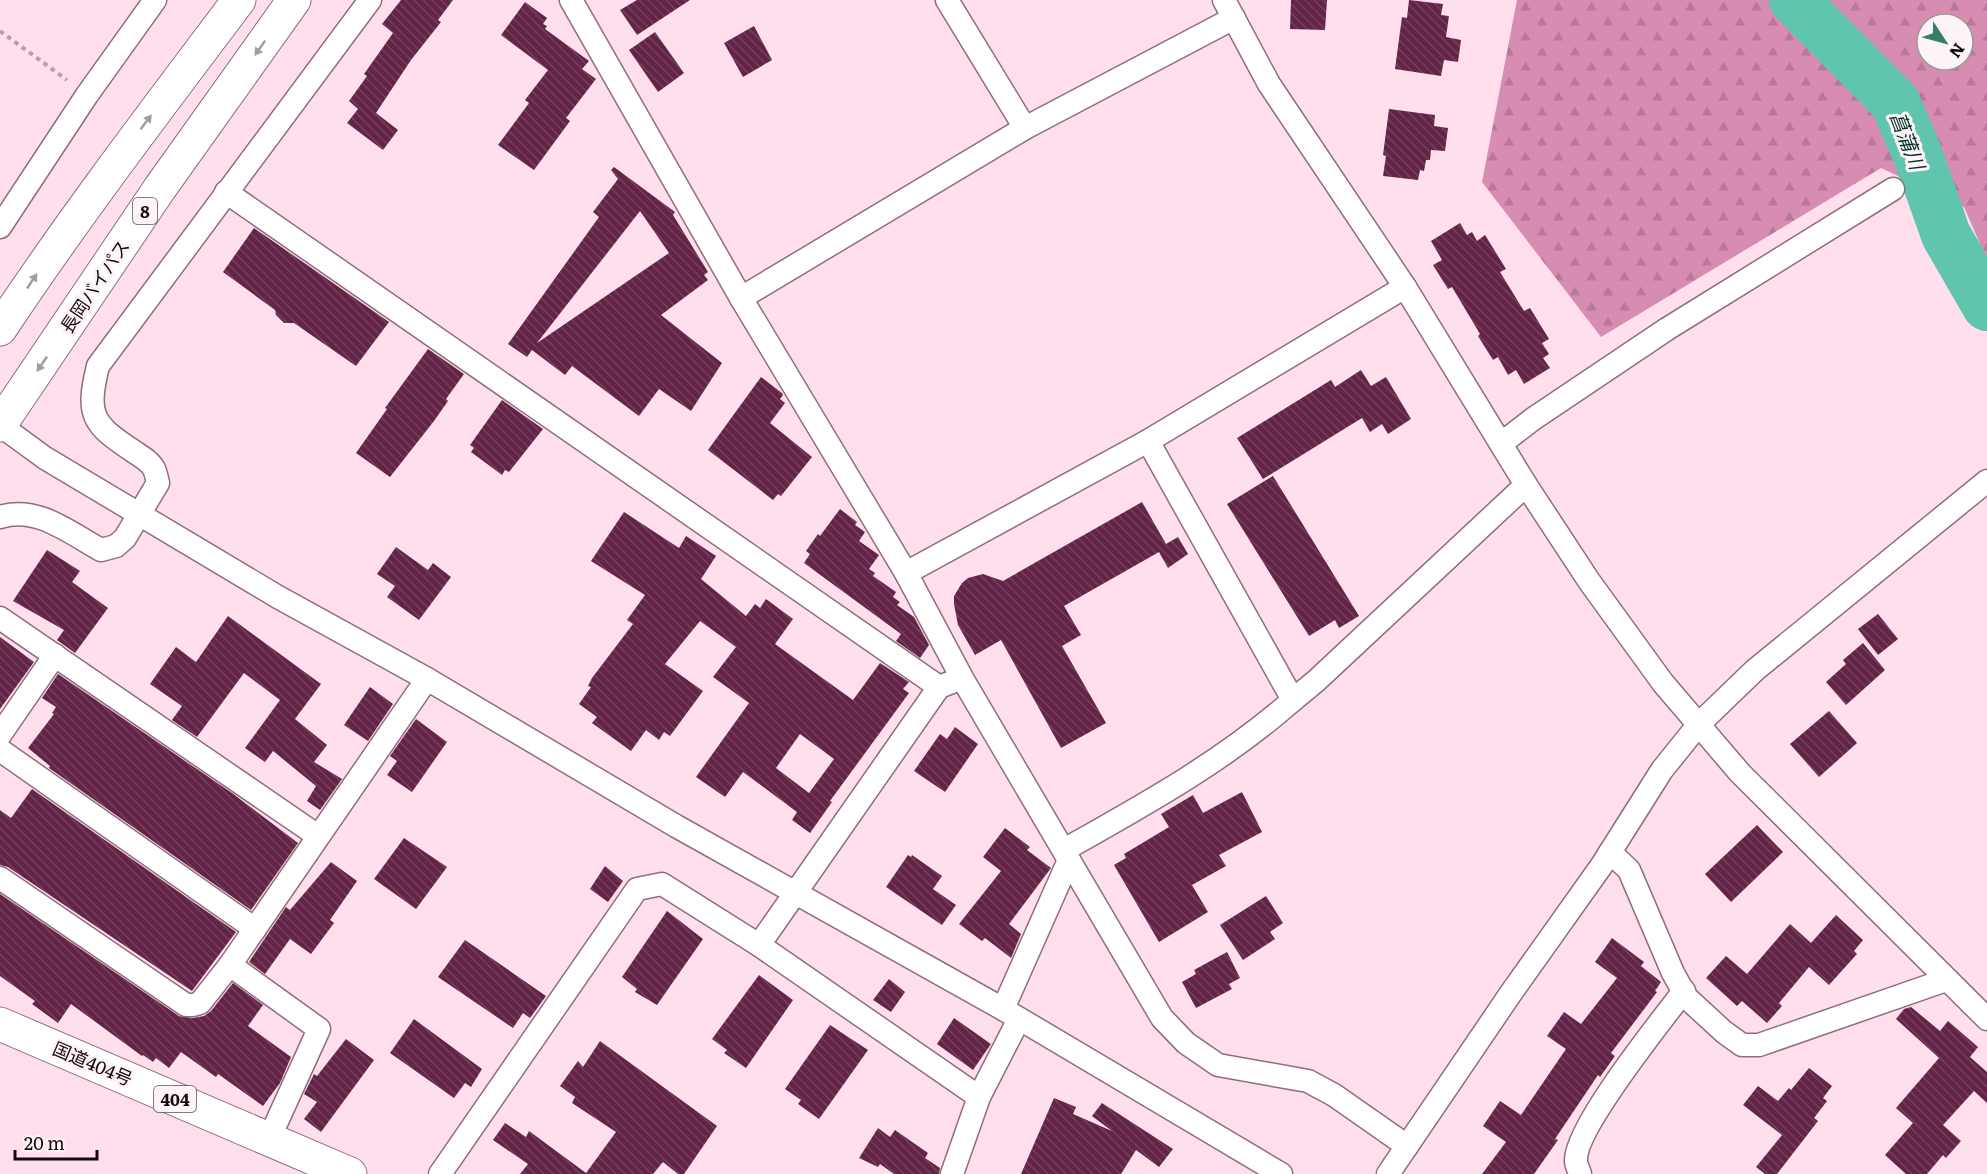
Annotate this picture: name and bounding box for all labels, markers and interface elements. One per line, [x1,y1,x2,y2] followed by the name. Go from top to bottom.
[1915,12,1975,72] north arrow
[254,39,266,55] one-way arrow
[1944,39,1972,64] text: N
[1884,107,1934,175] water label: 菖蒲川
[140,114,152,130] one-way arrow
[133,198,157,224] road number: 8
[53,234,135,338] street label: 長岡バイパス
[27,272,38,289] one-way arrow
[36,355,47,372] one-way arrow
[49,1034,137,1092] street label: 国道404号
[154,1086,196,1112] road number: 404
[15,1123,98,1161] scale bar
[24,1129,65,1156] text: 20 m

